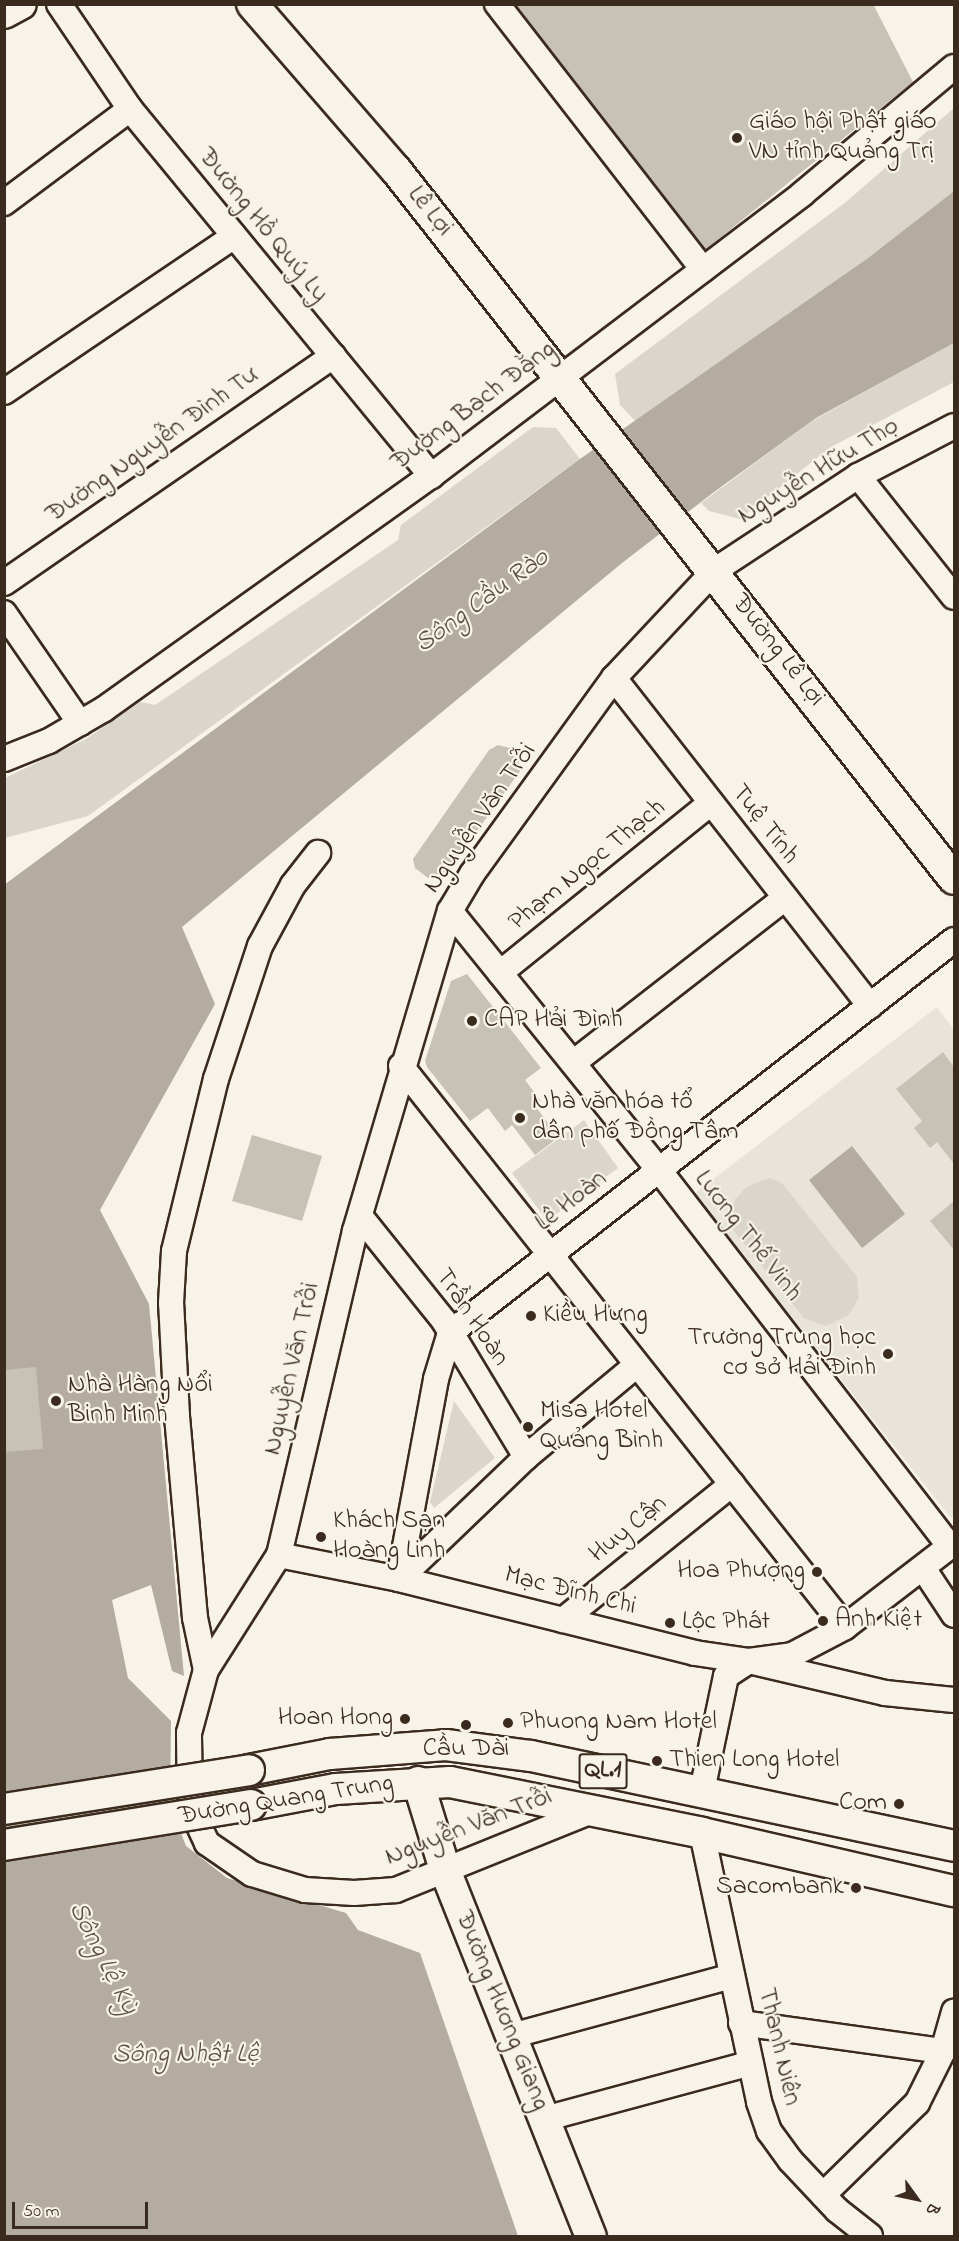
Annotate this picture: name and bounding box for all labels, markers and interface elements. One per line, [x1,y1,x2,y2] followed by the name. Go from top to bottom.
[749,107,937,168] place label: Giáo hội Phật giáo VN tỉnh Quảng Trị
[730,131,744,145] marker: Giáo hội Phật giáo VN tỉnh Quảng Trị
[190,142,334,310] street label: Đường Hồ Quý Ly
[399,181,459,243] street label: Lê Lợi
[386,335,562,479] street label: Đường Bạch Đằng
[41,361,265,531] street label: Đường Nguyễn Đình Tư
[733,412,905,532] street label: Nguyễn Hữu Thọ
[409,542,555,660] water label: Sông Cầu Rào
[723,589,831,713] street label: Đường Lê Lợi
[418,738,544,900] street label: Nguyễn Văn Trỗi
[723,779,805,871] street label: Tuệ Tĩnh
[503,793,673,939] street label: Phạm Ngọc Thạch
[484,1005,623,1037] place label: CAP Hải Đình
[465,1014,479,1028] marker: CAP Hải Đình
[532,1087,738,1148] place label: Nhà văn hóa tổ dân phố Đồng Tâm
[513,1111,527,1125] marker: Nhà văn hóa tổ dân phố Đồng Tâm
[530,1164,614,1240] street label: Lê Hoàn
[686,1165,808,1309] street label: Lương Thế Vinh
[427,1263,515,1373] street label: Trần Hoàn
[258,1280,328,1458] street label: Nguyễn Văn Trỗi
[543,1300,648,1332] place label: Kiều Hưng
[524,1309,538,1323] marker: Kiều Hưng
[688,1323,876,1384] place label: Trường Trung học cơ sở Hải Đình
[881,1347,895,1361] marker: Trường Trung học cơ sở Hải Đình
[68,1370,213,1432] place label: Nhà Hàng Nổi Binh Minh
[49,1394,63,1408] marker: Nhà Hàng Nổi Binh Minh
[540,1396,663,1458] place label: Misa Hotel Quảng Bình
[521,1420,535,1434] marker: Misa Hotel Quảng Bình
[584,1489,674,1571] street label: Huy Cận
[333,1506,445,1568] place label: Khách Sạn Hoàng Linh
[314,1530,328,1544] marker: Khách Sạn Hoàng Linh
[677,1556,805,1588] place label: Hoa Phượng
[501,1561,639,1623] street label: Mạc Đĩnh Chi
[810,1565,824,1579] marker: Hoa Phượng
[835,1605,922,1637] place label: Anh Kiệt
[682,1607,770,1639] place label: Lộc Phát
[816,1614,830,1628] marker: Anh Kiệt
[663,1616,677,1630] marker: Lộc Phát
[278,1703,393,1735] place label: Hoan Hong
[520,1707,717,1739] place label: Phuong Nam Hotel
[398,1712,412,1726] marker: Hoan Hong
[501,1716,515,1730] marker: Phuong Nam Hotel
[459,1718,473,1732] marker: Cầu Dài
[423,1734,509,1766] place label: Cầu Dài
[669,1745,839,1777] place label: Thien Long Hotel
[578,1750,628,1792] road number: QL.1
[650,1754,664,1768] marker: Thien Long Hotel
[176,1769,396,1833] street label: Đường Quang Trung
[381,1782,557,1874] street label: Nguyễn Văn Trỗi
[839,1788,887,1820] place label: Com
[892,1797,906,1811] marker: Com
[716,1872,844,1904] place label: Sacombank
[849,1881,863,1895] marker: Sacombank
[61,1896,145,2020] water label: Sông Lệ Kỳ
[447,1907,555,2115] street label: Đường Hương Giang
[749,1985,807,2109] street label: Thanh Niên
[112,2039,260,2071] water label: Sông Nhật Lệ
[887,2169,947,2229] north arrow
[15,2190,152,2228] scale bar
[919,2198,945,2220] text: B
[23,2199,60,2225] text: 50 m

